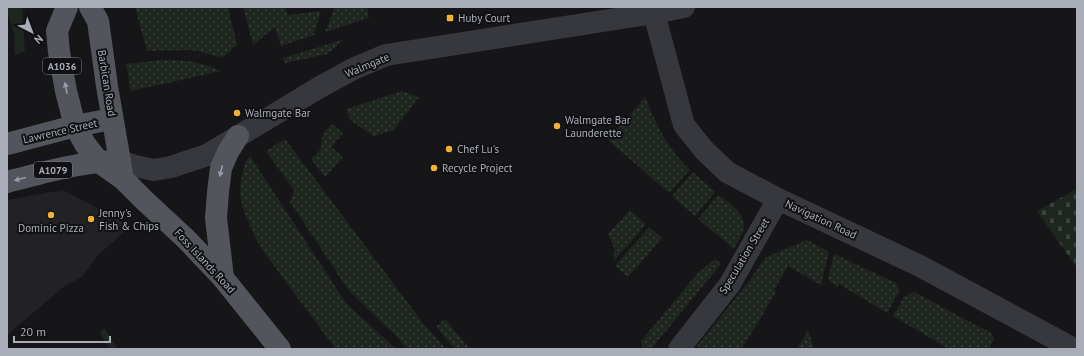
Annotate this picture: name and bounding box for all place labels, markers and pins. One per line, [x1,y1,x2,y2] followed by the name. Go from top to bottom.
[458,11,511,25] place label: Huby Court
[445,13,455,23] marker: Huby Court
[245,106,311,120] place label: Walmgate Bar
[232,108,242,118] marker: Walmgate Bar
[565,113,631,140] place label: Walmgate Bar Launderette
[552,121,562,131] marker: Walmgate Bar Launderette
[457,142,499,156] place label: Chef Lu's
[444,144,454,154] marker: Chef Lu's
[442,161,513,175] place label: Recycle Project
[429,163,439,173] marker: Recycle Project
[98,206,159,233] place label: Jenny's Fish & Chips
[46,210,56,220] marker: Dominic Pizza
[86,214,96,224] marker: Jenny's Fish & Chips
[18,221,84,235] place label: Dominic Pizza

